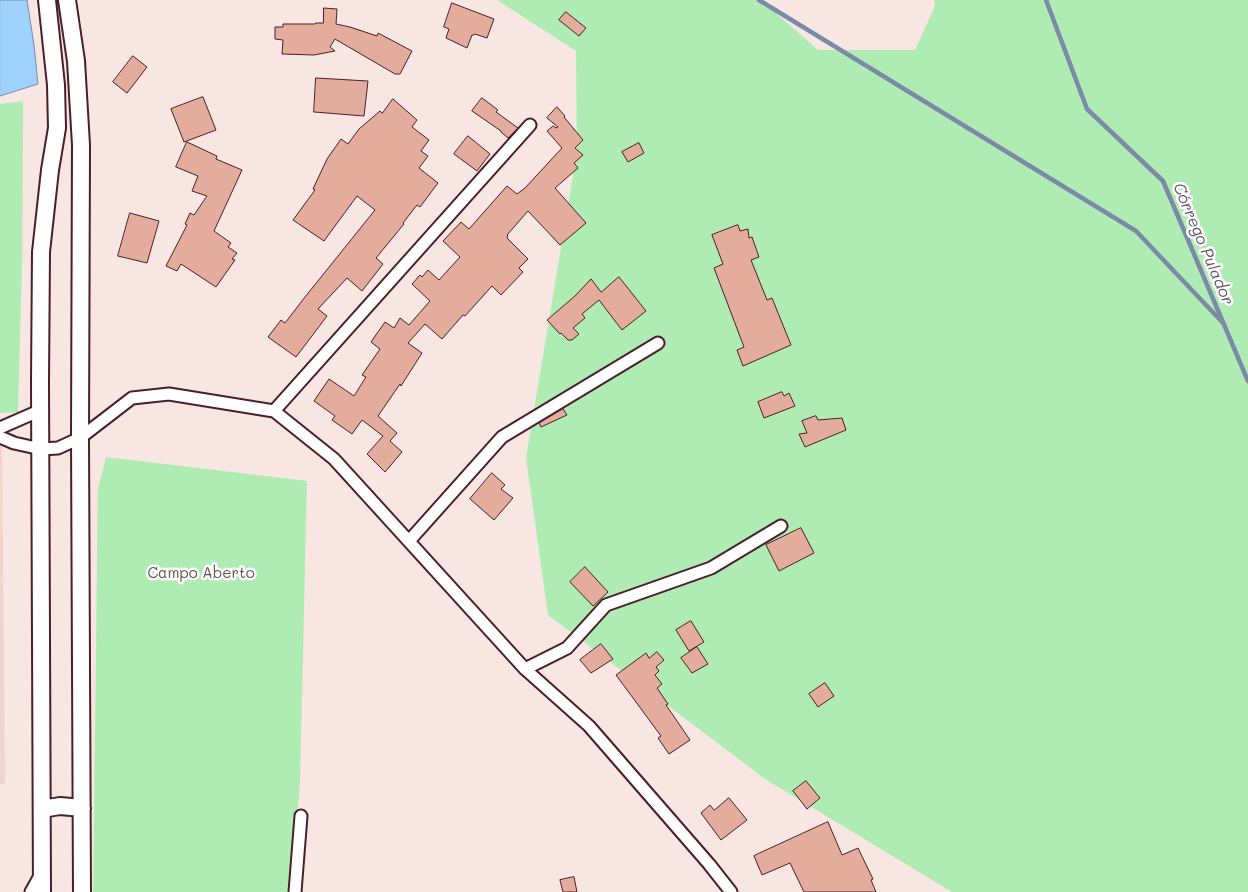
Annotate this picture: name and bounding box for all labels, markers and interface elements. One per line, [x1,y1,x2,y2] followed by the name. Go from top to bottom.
[1169,180,1237,308] water label: Córrego Pulador
[147,564,255,582] park label: Campo Aberto

